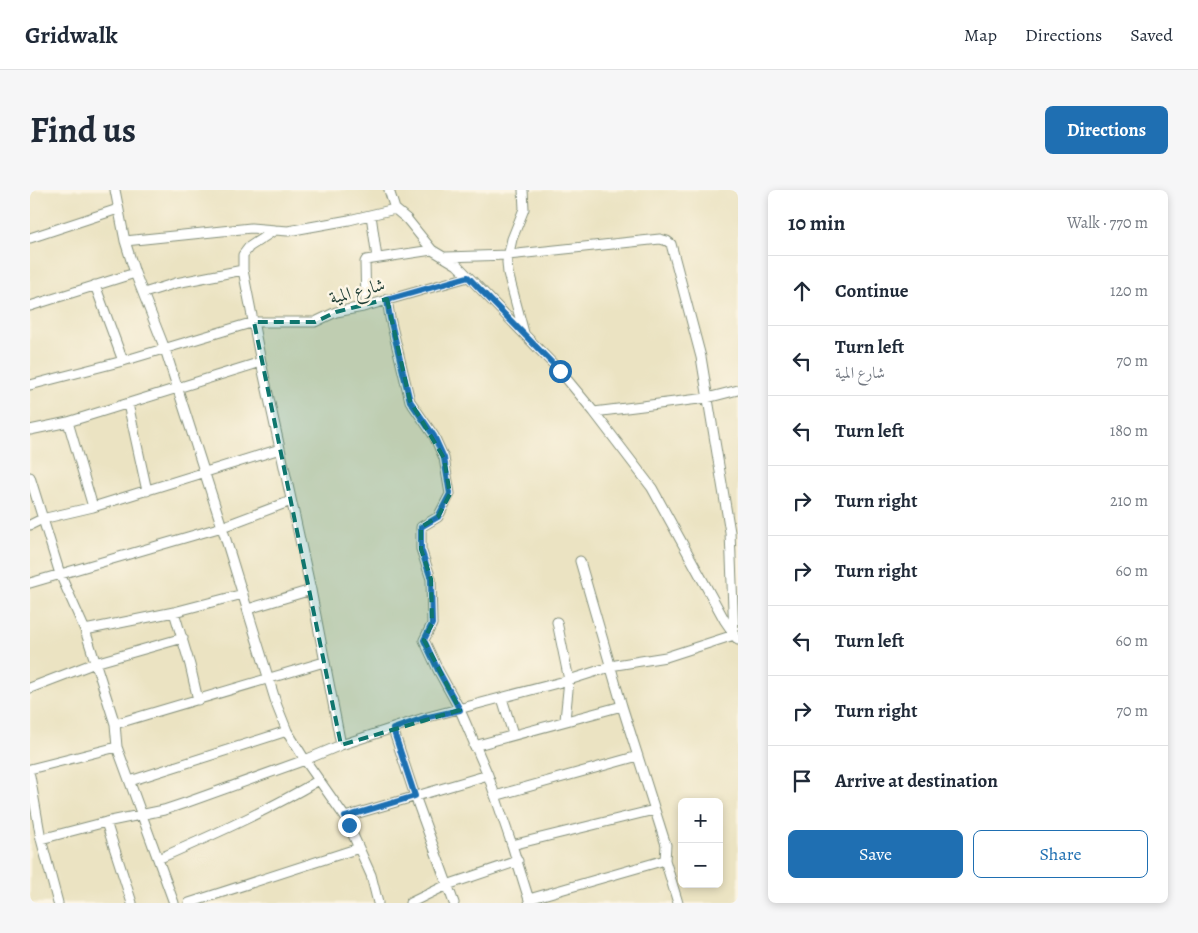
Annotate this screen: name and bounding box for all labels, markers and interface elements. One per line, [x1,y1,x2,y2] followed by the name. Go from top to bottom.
[25,19,118,51] text: Gridwalk
[964,23,997,47] text: Map
[1025,23,1102,47] text: Directions
[1130,23,1173,47] text: Saved
[30,106,136,154] text: Find us
[1045,106,1168,154] button: Directions
[788,209,845,237] text: 10 min
[1067,212,1148,234] text: Walk · 770 m
[327,272,388,313] street label: شارع المية
[788,277,816,305] icon: ahead
[835,278,909,304] text: Continue
[1110,280,1148,302] text: 120 m
[835,334,904,360] text: Turn left
[788,347,816,375] icon: left
[1116,350,1148,372] text: 70 m
[549,360,572,383] route start
[835,362,885,384] text: شارع المية
[788,417,816,445] icon: left
[835,418,904,444] text: Turn left
[1110,420,1148,442] text: 180 m
[788,487,816,515] icon: right
[835,488,917,514] text: Turn right
[1110,490,1148,512] text: 210 m
[788,557,816,585] icon: right
[835,558,917,584] text: Turn right
[1116,560,1148,582] text: 60 m
[788,627,816,655] icon: left
[835,628,904,654] text: Turn left
[1116,630,1148,652] text: 60 m
[788,697,816,725] icon: right
[835,698,917,724] text: Turn right
[1116,700,1148,722] text: 70 m
[788,767,816,795] icon: arrive
[835,768,998,794] text: Arrive at destination
[678,798,723,888] map controls
[678,798,723,843] button: +
[338,814,361,837] route end
[788,830,963,878] button: Save
[973,830,1148,878] button: Share
[678,843,723,888] button: −

